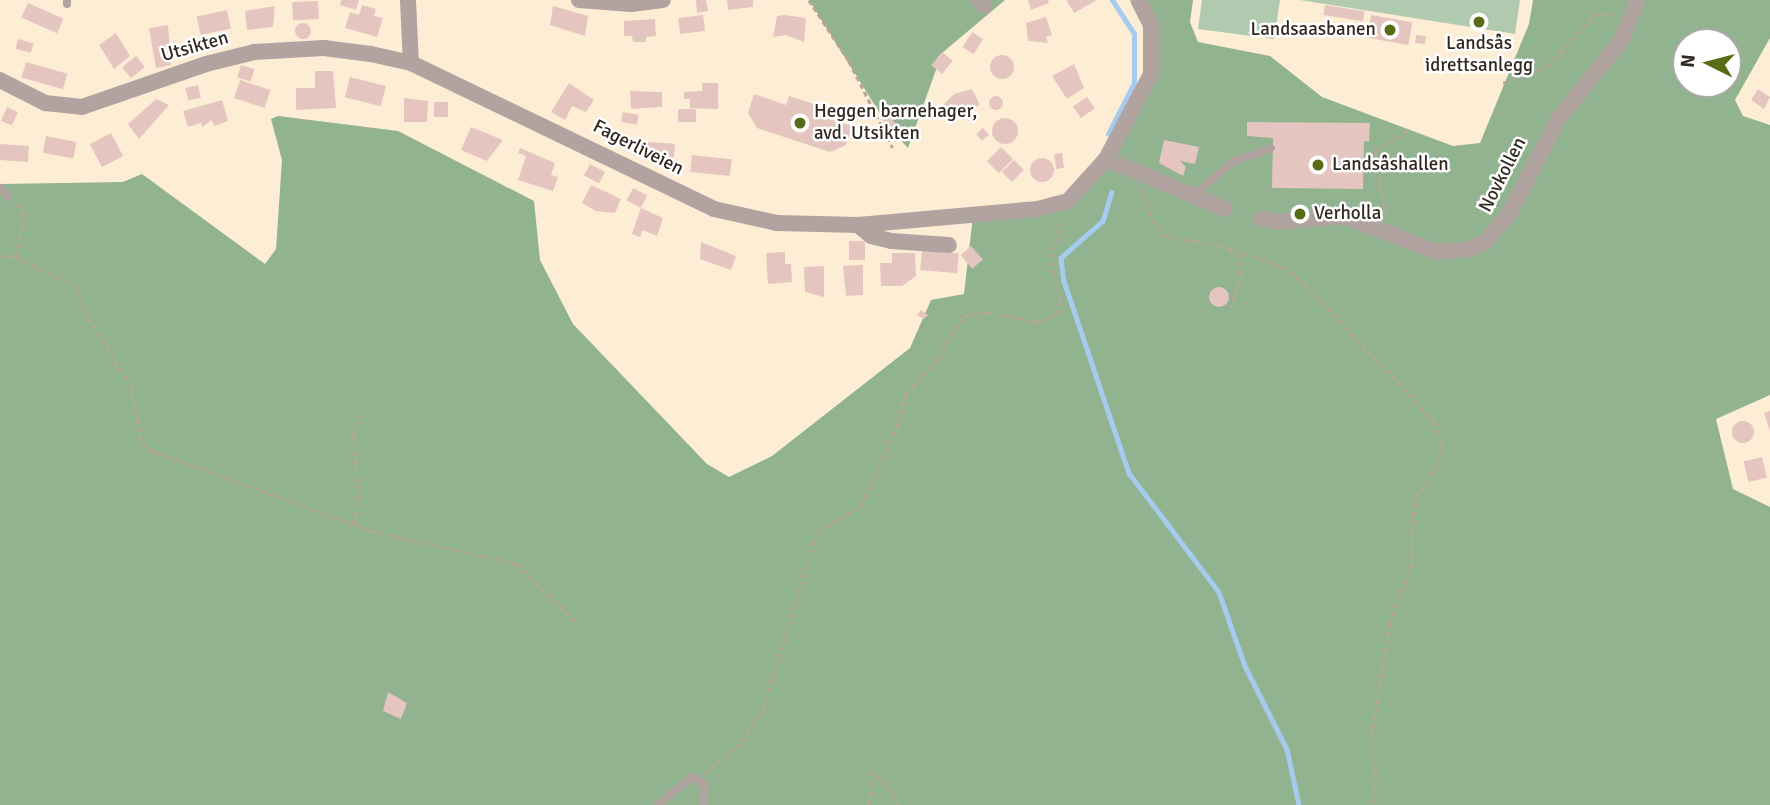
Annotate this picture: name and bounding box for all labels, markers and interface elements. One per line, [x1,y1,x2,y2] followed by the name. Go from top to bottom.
[1471,14,1487,30] marker: Landsås idrettsanlegg
[1250,19,1376,41] place label: Landsaasbanen
[1382,22,1398,38] marker: Landsaasbanen
[159,27,231,67] street label: Utsikten
[1672,28,1742,98] north arrow
[1425,33,1533,77] place label: Landsås idrettsanlegg
[1675,53,1701,69] text: N
[814,101,977,145] place label: Heggen barnehager, avd. Utsikten
[589,115,687,181] street label: Fagerliveien
[792,115,808,131] marker: Heggen barnehager, avd. Utsikten
[1474,134,1532,216] street label: Novkollen
[1332,154,1449,176] place label: Landsåshallen
[1310,157,1326,173] marker: Landsåshallen
[1314,203,1381,225] place label: Verholla
[1292,206,1308,222] marker: Verholla

